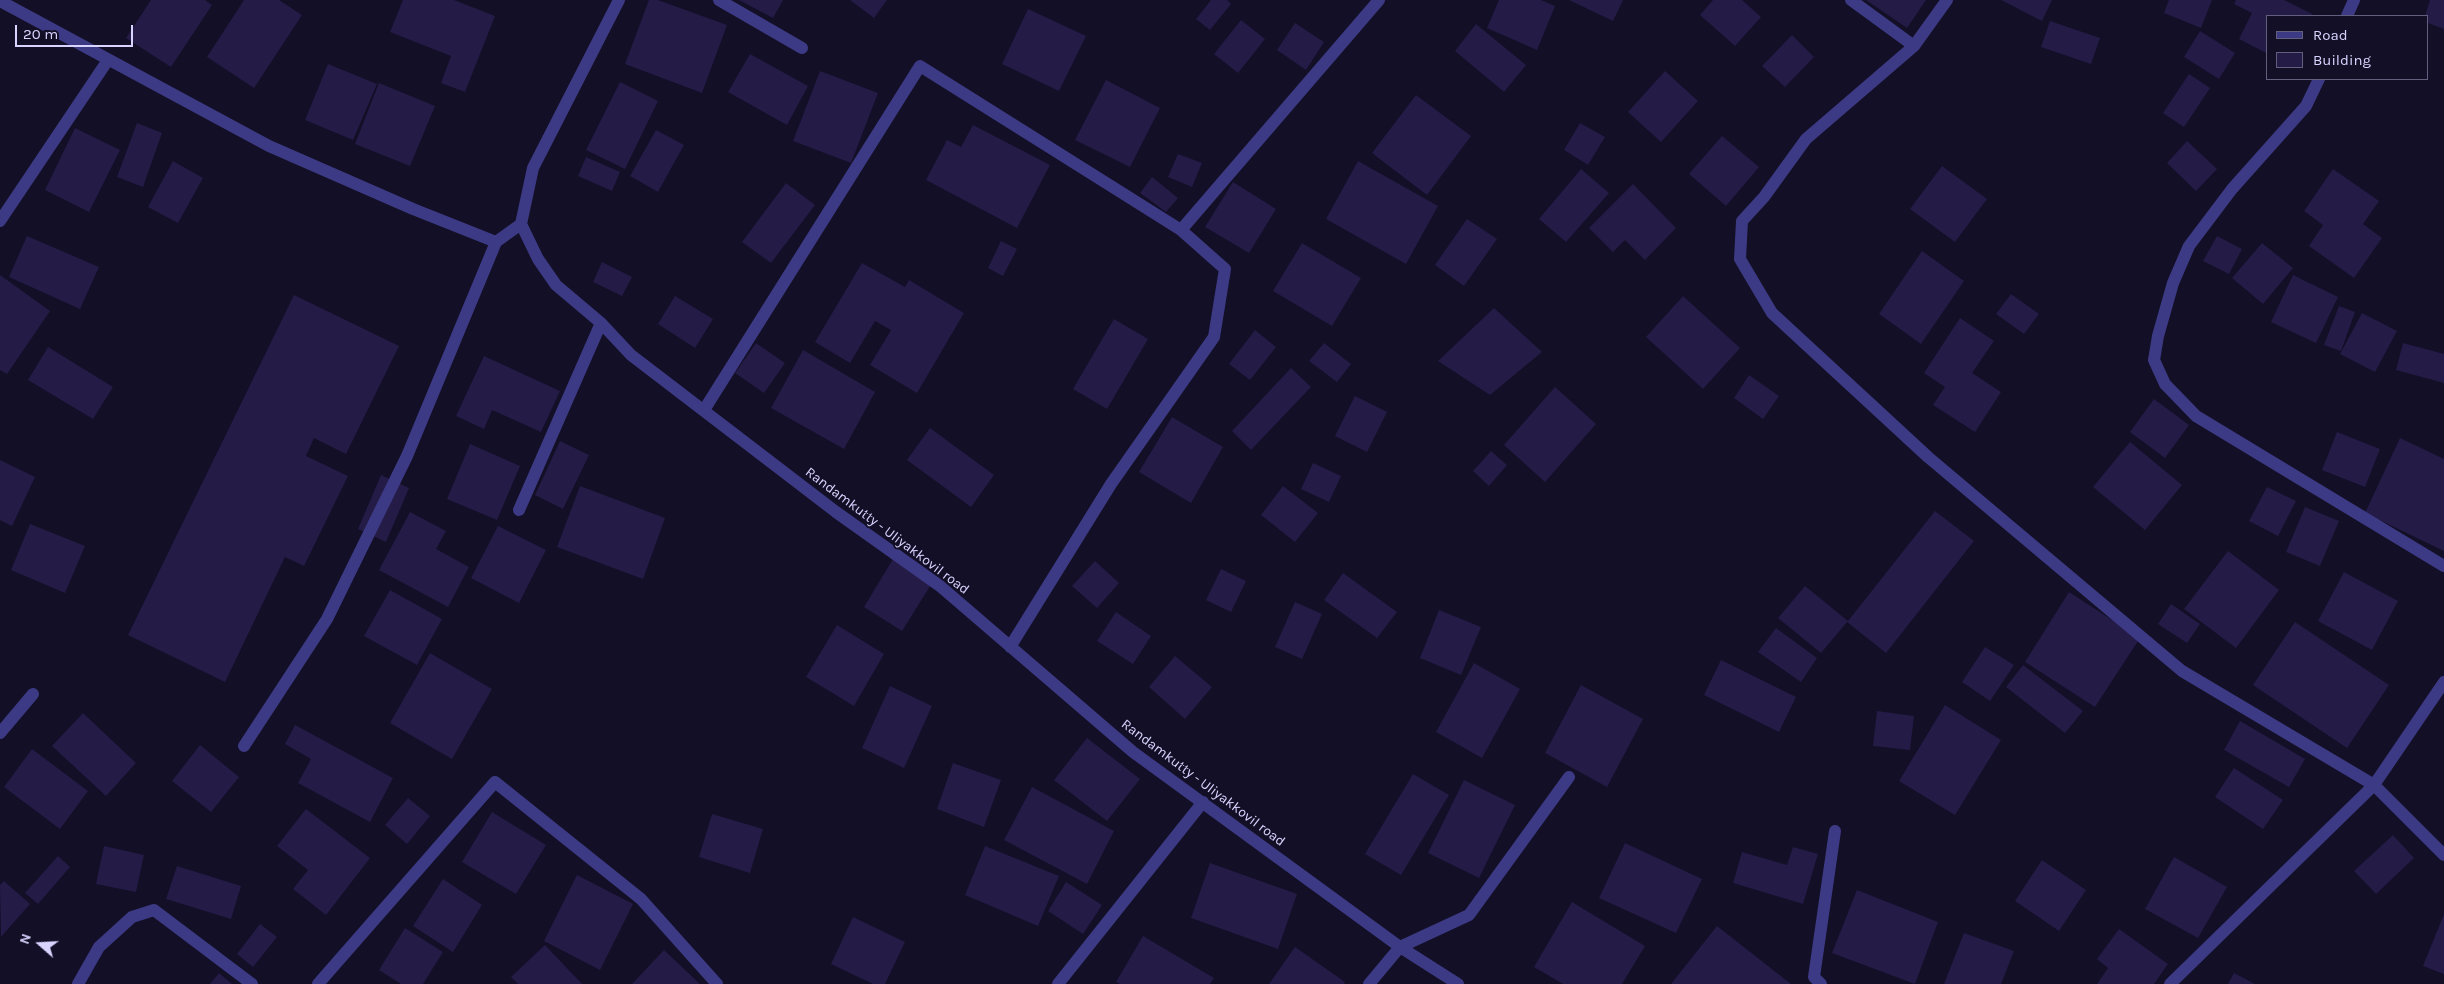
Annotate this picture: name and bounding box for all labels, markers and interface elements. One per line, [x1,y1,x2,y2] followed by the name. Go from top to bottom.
[18,15,135,47] scale bar
[2266,15,2429,80] legend
[23,25,58,43] text: 20 m
[2313,26,2348,44] text: Road
[2313,51,2371,69] text: Building
[802,464,972,598] street label: Randamkutty - Uliyakkovil road
[1118,716,1288,850] street label: Randamkutty - Uliyakkovil road
[15,919,65,969] north arrow
[16,931,35,946] text: N

